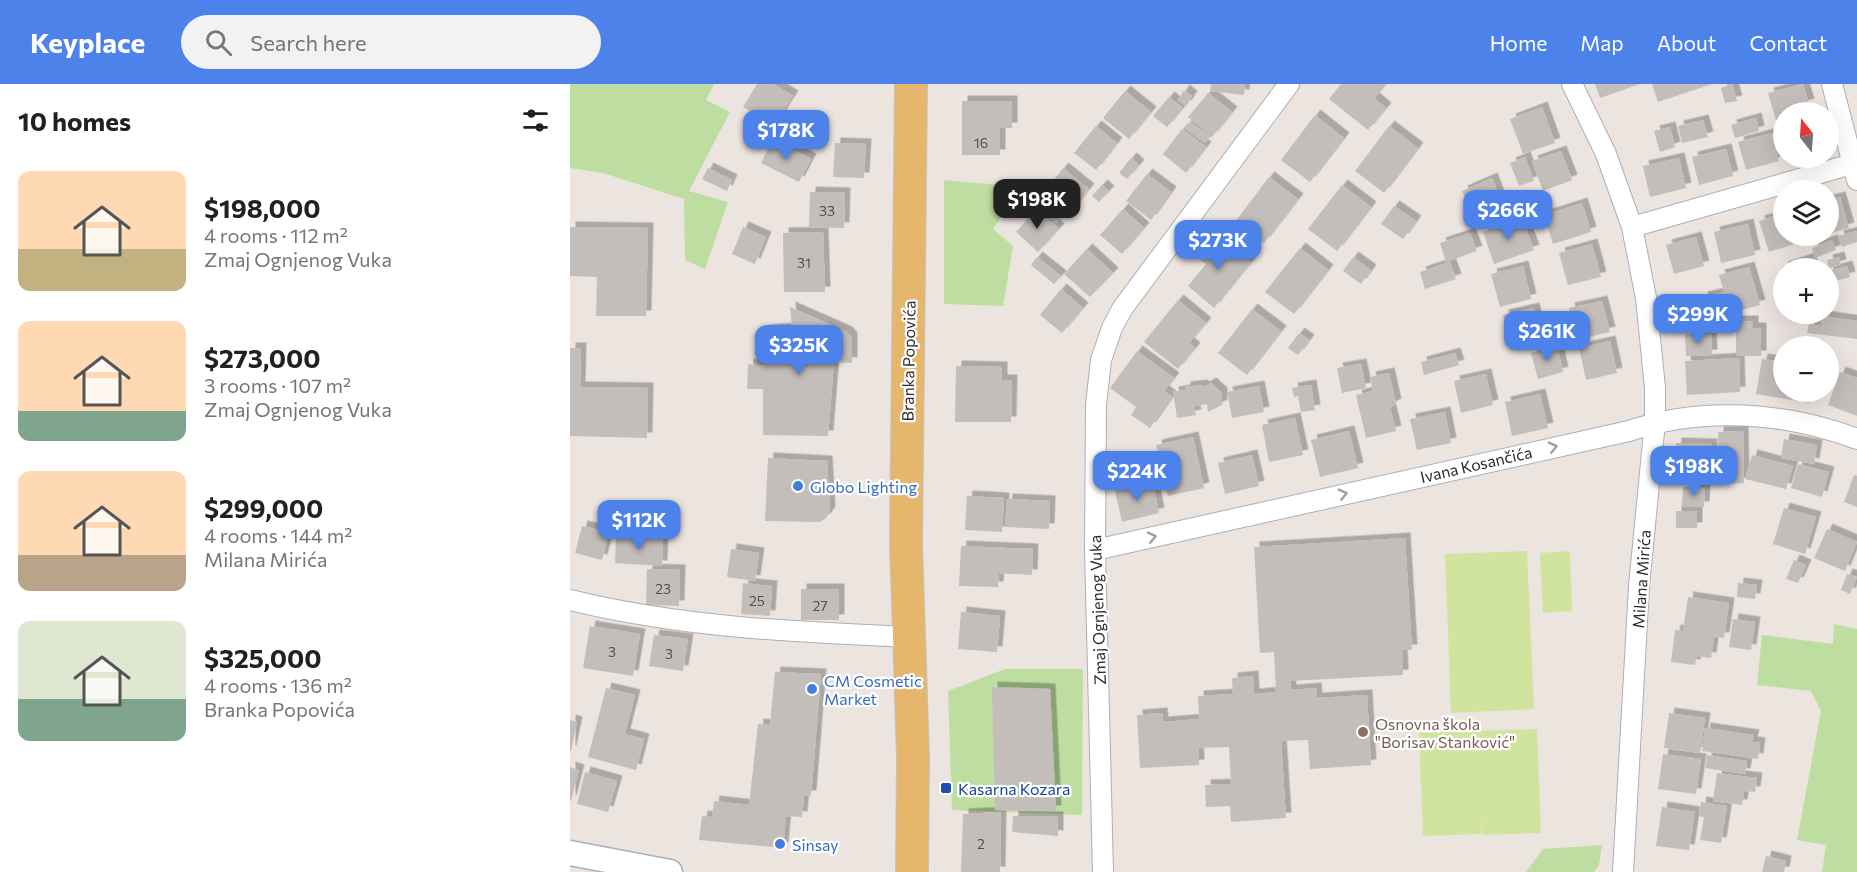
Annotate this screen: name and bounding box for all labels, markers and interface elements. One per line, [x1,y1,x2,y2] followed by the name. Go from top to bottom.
[181,15,601,69] search box
[30,25,145,59] text: Keyplace
[202,26,235,59] icon: search
[250,29,367,56] text: Search here
[1490,30,1547,55] text: Home
[1580,30,1624,55] text: Map
[1657,30,1716,55] text: About
[1749,30,1827,55] text: Contact
[1773,102,1839,168] north arrow
[1773,102,1839,402] map controls
[519,104,552,137] icon: filters
[18,105,131,136] text: 10 homes
[744,110,828,161] pin: $178K
[757,117,815,141] text: $178K
[974,134,988,151] house number: 16
[995,179,1079,230] pin: $198K
[1773,180,1839,246] button: layers
[1007,186,1067,210] text: $198K
[1466,190,1550,241] pin: $266K
[204,192,320,223] text: $198,000
[66,195,138,267] icon: home
[1477,197,1539,221] text: $266K
[819,202,835,219] house number: 33
[1176,220,1260,271] pin: $273K
[204,223,348,247] text: 4 rooms · 112 m²
[1188,227,1248,251] text: $273K
[204,247,392,271] text: Zmaj Ognjenog Vuka
[797,254,811,271] house number: 31
[1773,258,1839,324] button: +
[1656,294,1740,345] pin: $299K
[897,300,919,422] street label: Branka Popovića
[1667,301,1729,325] text: $299K
[1505,311,1589,362] pin: $261K
[1518,318,1576,342] text: $261K
[757,325,841,376] pin: $325K
[769,332,829,356] text: $325K
[1773,336,1839,402] button: −
[204,342,321,373] text: $273,000
[66,345,138,417] icon: home
[204,373,351,397] text: 3 rooms · 107 m²
[204,397,392,421] text: Zmaj Ognjenog Vuka
[1548,441,1558,454] one-way arrow
[1418,442,1534,486] street label: Ivana Kosančića
[1652,446,1736,497] pin: $198K
[1095,451,1179,502] pin: $224K
[1664,453,1724,477] text: $198K
[1107,458,1167,482] text: $224K
[810,477,917,496] place label: Globo Lighting
[791,479,805,493] marker: Globo Lighting
[1337,489,1347,502] one-way arrow
[204,492,323,523] text: $299,000
[66,495,138,567] icon: home
[597,500,681,551] pin: $112K
[612,507,666,531] text: $112K
[204,523,352,547] text: 4 rooms · 144 m²
[1628,529,1654,629] street label: Milana Mirića
[1147,531,1157,544] one-way arrow
[1085,535,1109,685] street label: Zmaj Ognjenog Vuka
[204,547,327,571] text: Milana Mirića
[655,580,671,597] house number: 23
[749,592,765,609] house number: 25
[812,597,828,614] house number: 27
[204,642,322,673] text: $325,000
[608,643,616,660] house number: 3
[66,645,138,717] icon: home
[665,645,673,662] house number: 3
[824,671,922,708] place label: CM Cosmetic Market
[204,673,352,697] text: 4 rooms · 136 m²
[805,682,819,696] marker: CM Cosmetic Market
[204,697,355,721] text: Branka Popovića
[1375,714,1515,751] place label: Osnovna škola "Borisav Stanković"
[1356,725,1370,739] marker: Osnovna škola "Borisav Stanković"
[958,779,1070,798] place label: Kasarna Kozara
[939,781,953,795] marker: Kasarna Kozara
[792,835,838,854] place label: Sinsay
[977,835,985,852] house number: 2
[773,837,787,851] marker: Sinsay

